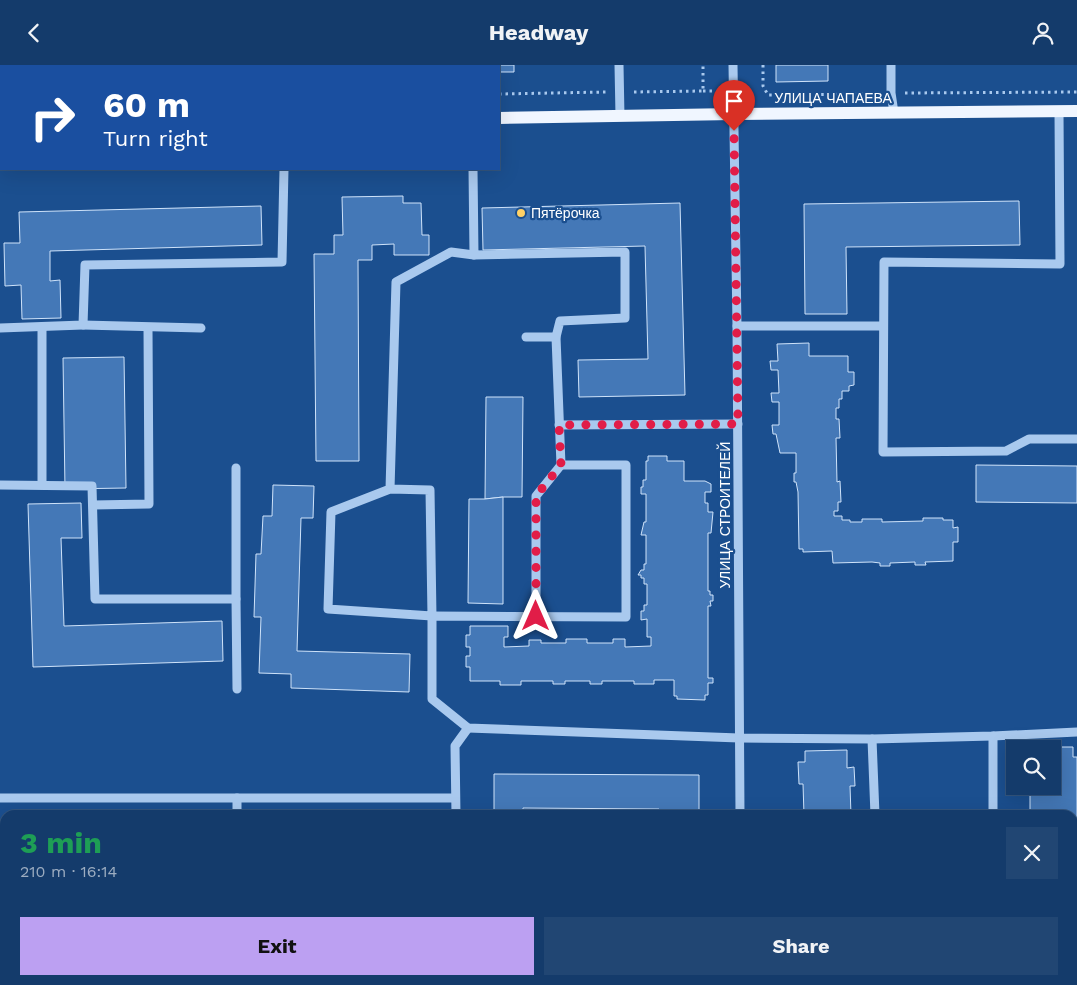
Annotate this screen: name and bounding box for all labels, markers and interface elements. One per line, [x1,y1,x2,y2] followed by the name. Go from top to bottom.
[20,19,48,47] icon: back
[1029,19,1057,47] icon: person
[489,20,588,45] text: Headway
[713,80,755,131] pin
[103,84,190,126] text: 60 m
[20,85,85,150] icon: right
[720,87,748,115] icon: arrive
[774,90,892,106] street label: УЛИЦА ЧАПАЕВА
[103,126,208,151] text: Turn right
[531,205,600,221] place label: Пятёрочка
[515,207,527,219] marker: Пятёрочка
[716,442,733,588] street label: УЛИЦА СТРОИТЕЛЕЙ
[509,589,561,641] position arrow
[1006,740,1061,795] map controls
[1006,740,1061,795] button: search
[20,825,102,860] text: 3 min
[1006,827,1058,879] button: close
[20,862,117,881] text: 210 m · 16:14
[20,917,534,975] button: Exit
[544,917,1058,975] button: Share

